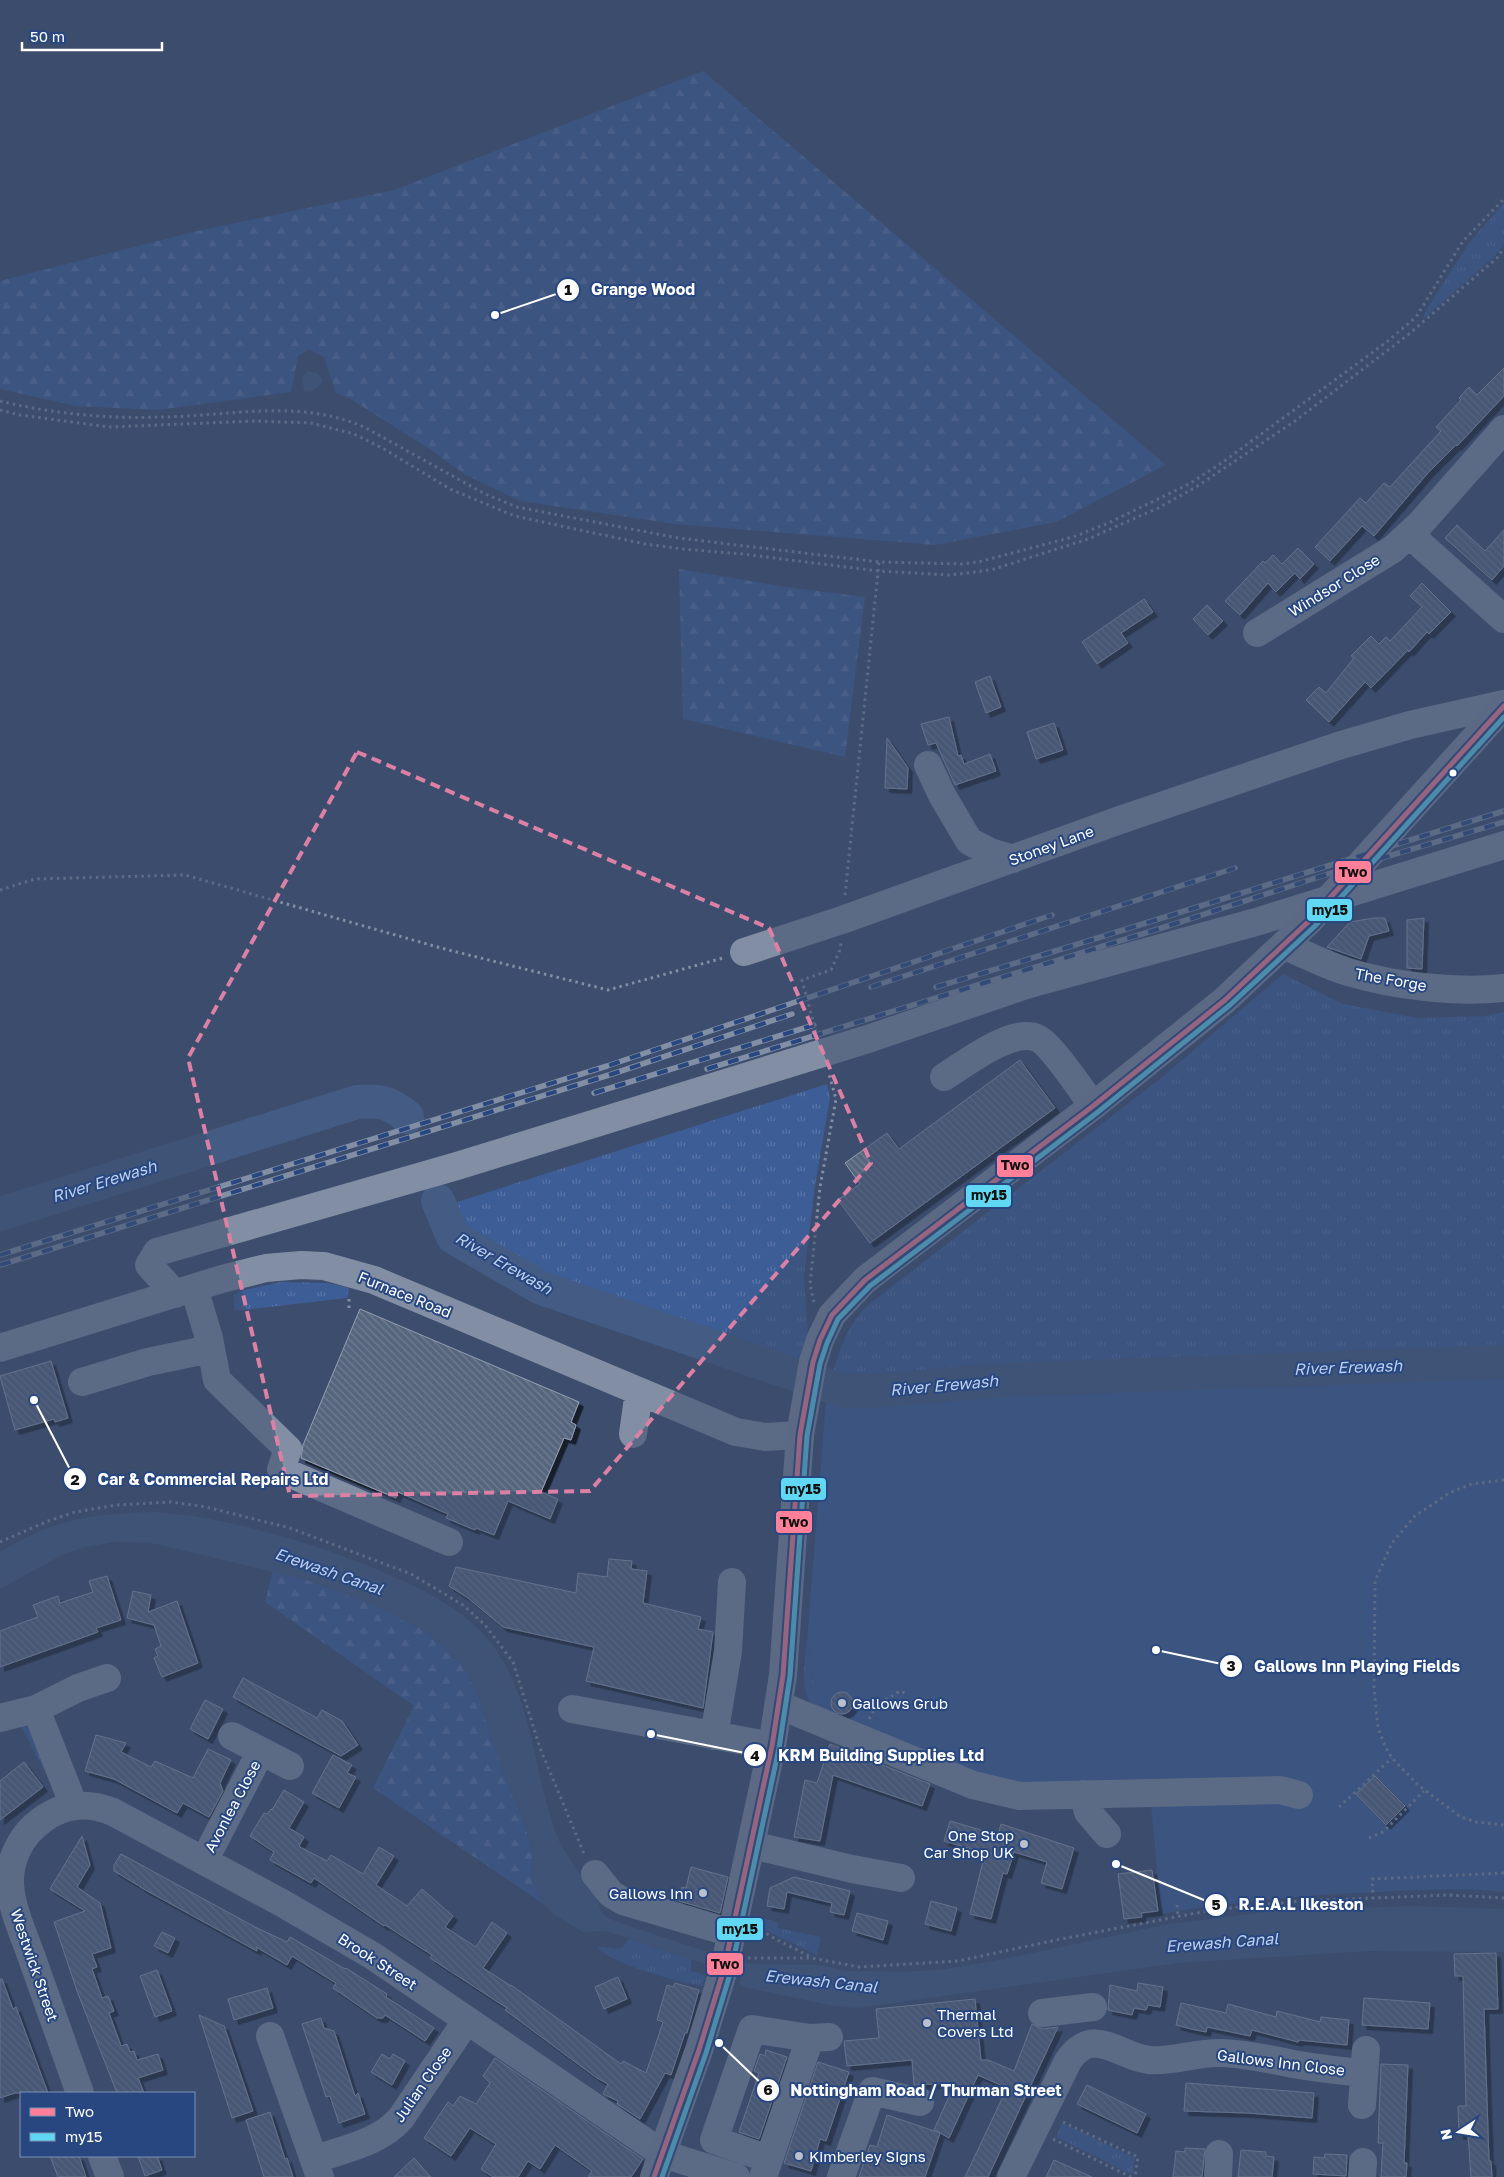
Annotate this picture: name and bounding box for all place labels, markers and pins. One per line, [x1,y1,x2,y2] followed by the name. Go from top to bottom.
[556,274,705,305] callout: Grange Wood
[1448,768,1458,778] unlabelled marker
[62,1464,338,1495] callout: Car & Commercial Repairs Ltd
[1219,1651,1470,1682] callout: Gallows Inn Playing Fields
[852,1694,948,1712] place label: Gallows Grub
[836,1697,848,1709] marker: Gallows Grub
[743,1740,994,1771] callout: KRM Building Supplies Ltd
[924,1826,1014,1861] place label: One Stop Car Shop UK
[1018,1838,1030,1850] marker: One Stop Car Shop UK
[609,1884,693,1902] place label: Gallows Inn
[697,1887,709,1899] marker: Gallows Inn
[1204,1889,1374,1920] callout: R.E.A.L Ilkeston
[937,2005,1014,2040] place label: Thermal Covers Ltd
[921,2017,933,2029] marker: Thermal Covers Ltd
[756,2074,1072,2105] callout: Nottingham Road / Thurman Street
[809,2147,926,2165] place label: Kimberley Signs
[793,2150,805,2162] marker: Kimberley Signs

